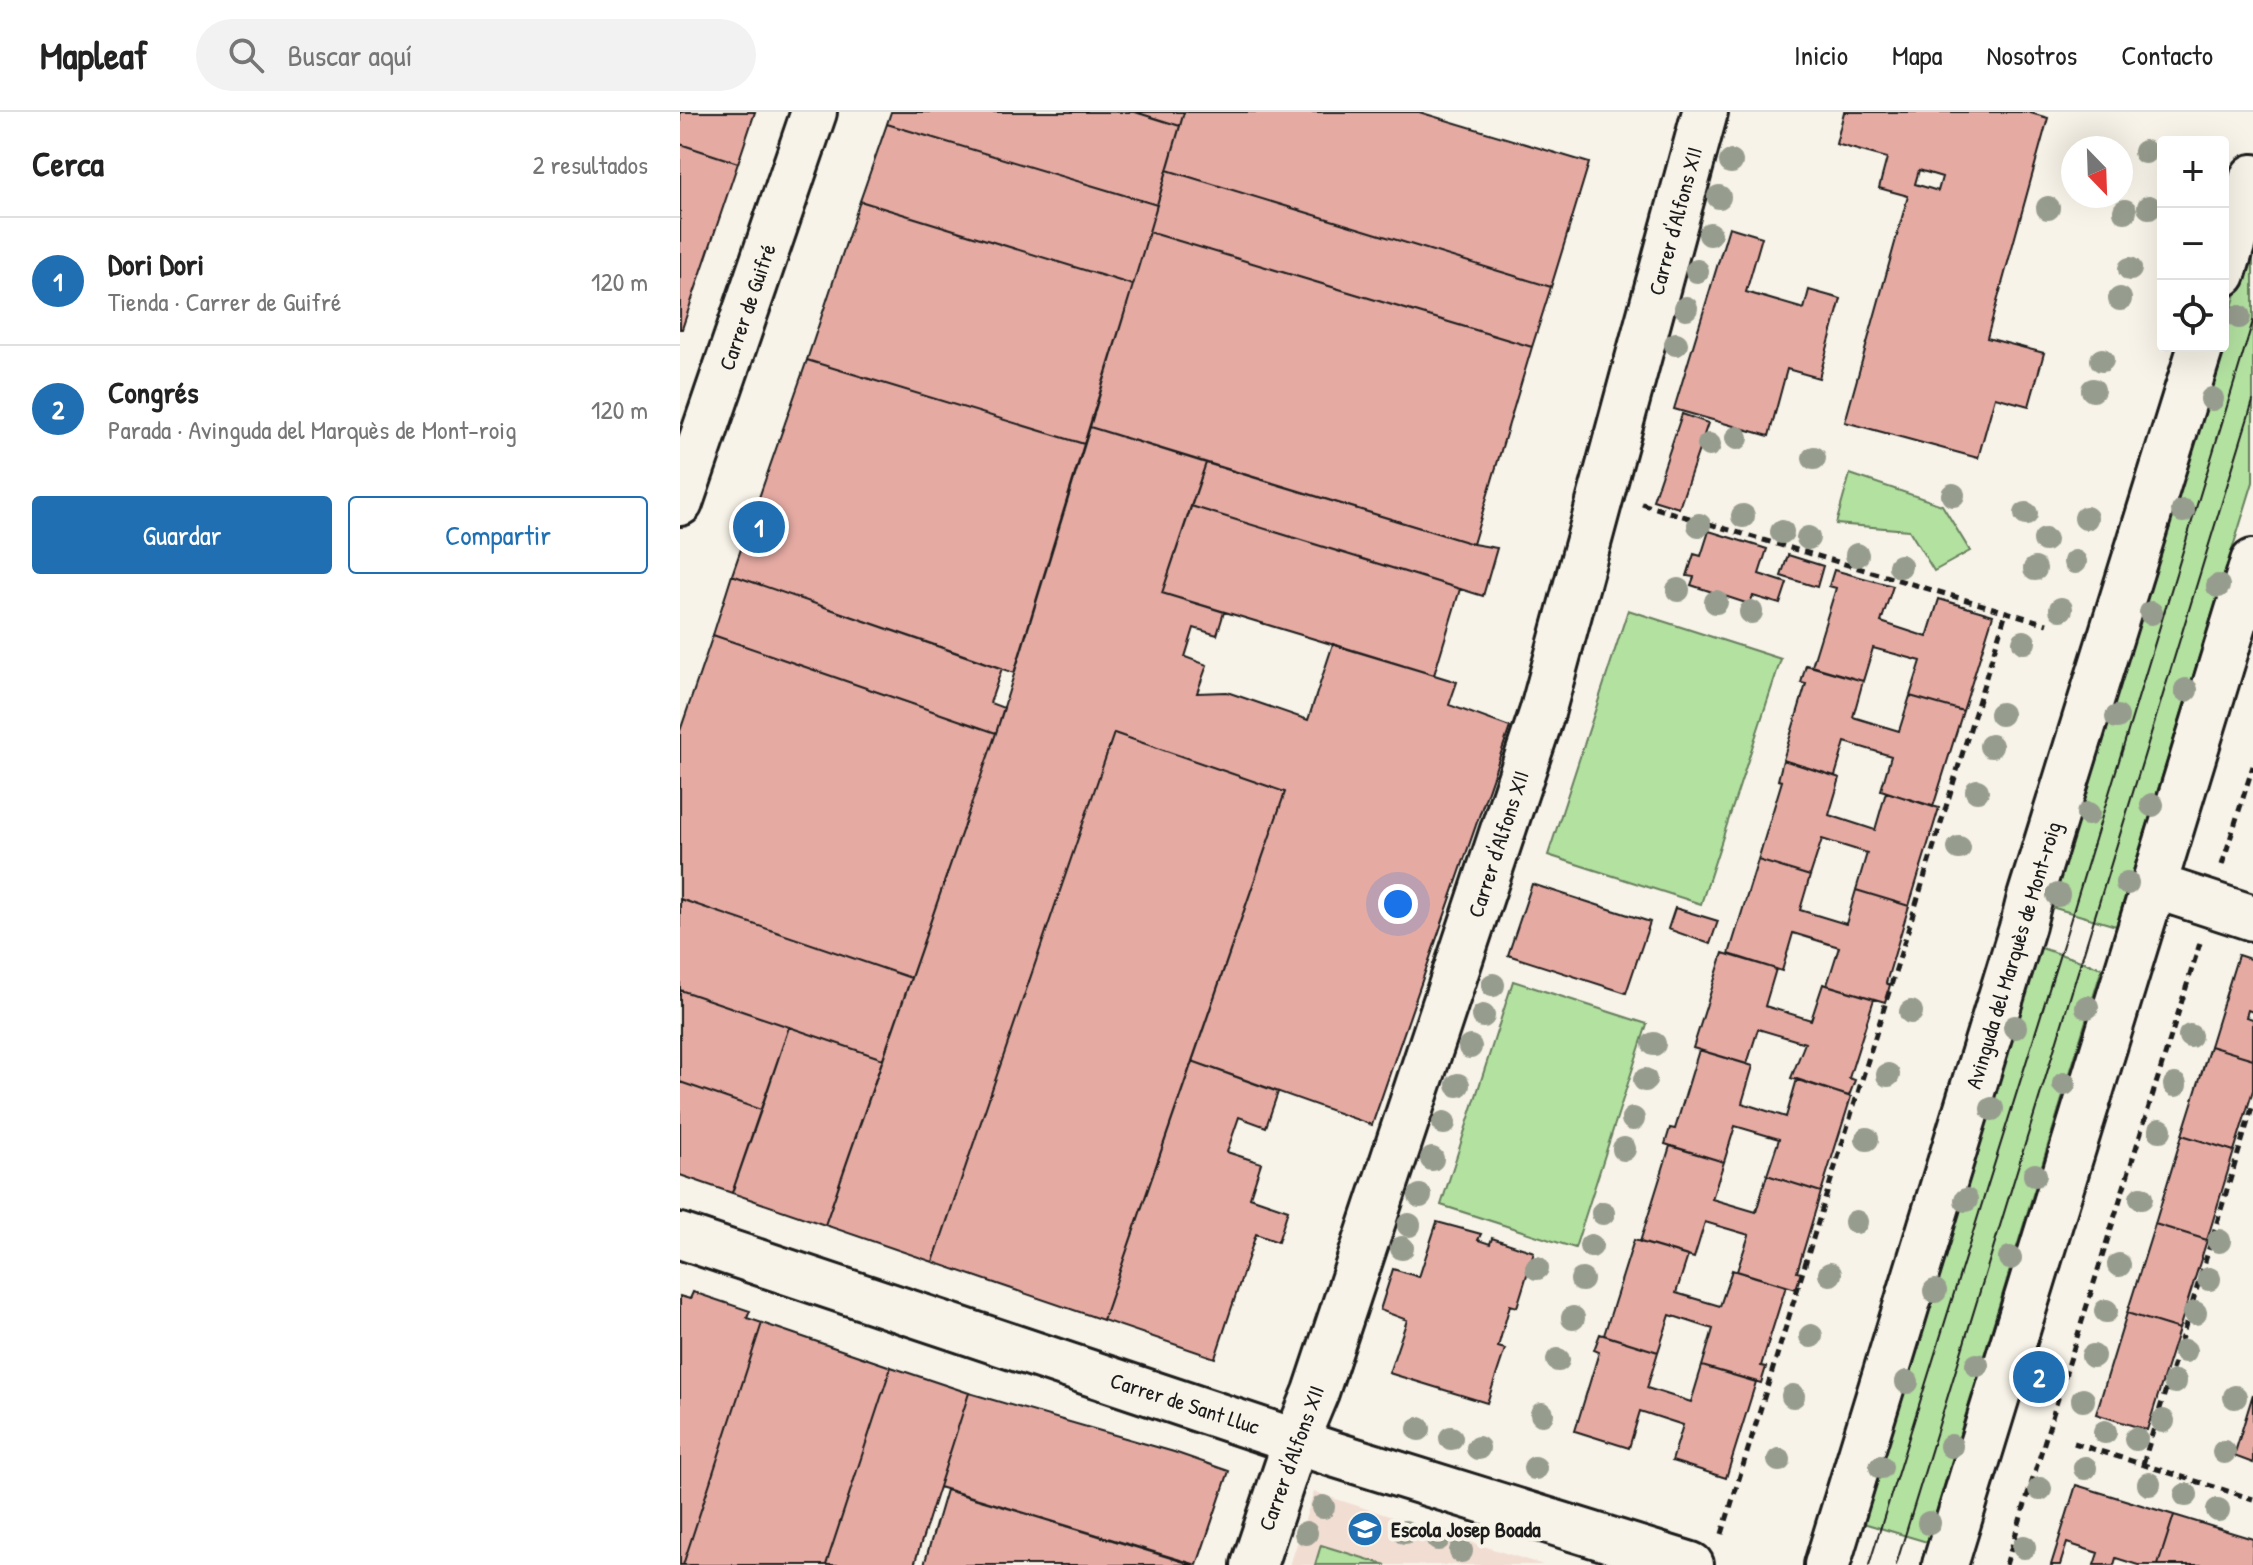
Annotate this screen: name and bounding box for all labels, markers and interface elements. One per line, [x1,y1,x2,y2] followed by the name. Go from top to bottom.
[196,19,756,91] search box
[40,29,148,81] text: Mapleaf
[224,33,268,77] icon: search
[288,35,413,75] text: Buscar aquí
[1794,36,1848,74] text: Inicio
[1892,36,1943,74] text: Mapa
[1987,36,2077,74] text: Nosotros
[2121,36,2213,74] text: Contacto
[2061,136,2133,208] north arrow
[2157,136,2229,352] map controls
[2157,136,2229,208] button: +
[32,141,104,187] text: Cerca
[1641,143,1709,299] street label: Carrer d'Alfons XII
[532,147,648,182] text: 2 resultados
[2157,208,2229,280] button: −
[711,240,783,374] street label: Carrer de Guifré
[108,244,204,284] text: Dori Dori
[53,264,63,299] text: 1
[591,264,648,299] text: 120 m
[2157,280,2229,352] button: locate
[108,284,341,319] text: Tienda · Carrer de Guifré
[108,372,198,412] text: Congrés
[52,392,64,427] text: 2
[591,392,648,427] text: 120 m
[108,412,517,447] text: Parada · Avinguda del Marquès de Mont-roig
[32,496,332,574] button: Guardar
[348,496,648,574] button: Compartir
[733,497,785,557] pin: 1
[1460,767,1536,921] street label: Carrer d'Alfons XII
[1958,818,2068,1092] street label: Avinguda del Marquès de Mont-roig
[1378,884,1418,924] your location
[2013,1347,2065,1407] pin: 2
[1107,1365,1264,1441] street label: Carrer de Sant Lluc
[1251,1381,1331,1535] street label: Carrer d'Alfons XII
[1346,1510,1384,1548] school or university icon: Escola Josep Boada
[1391,1514,1541,1545] place label: Escola Josep Boada

